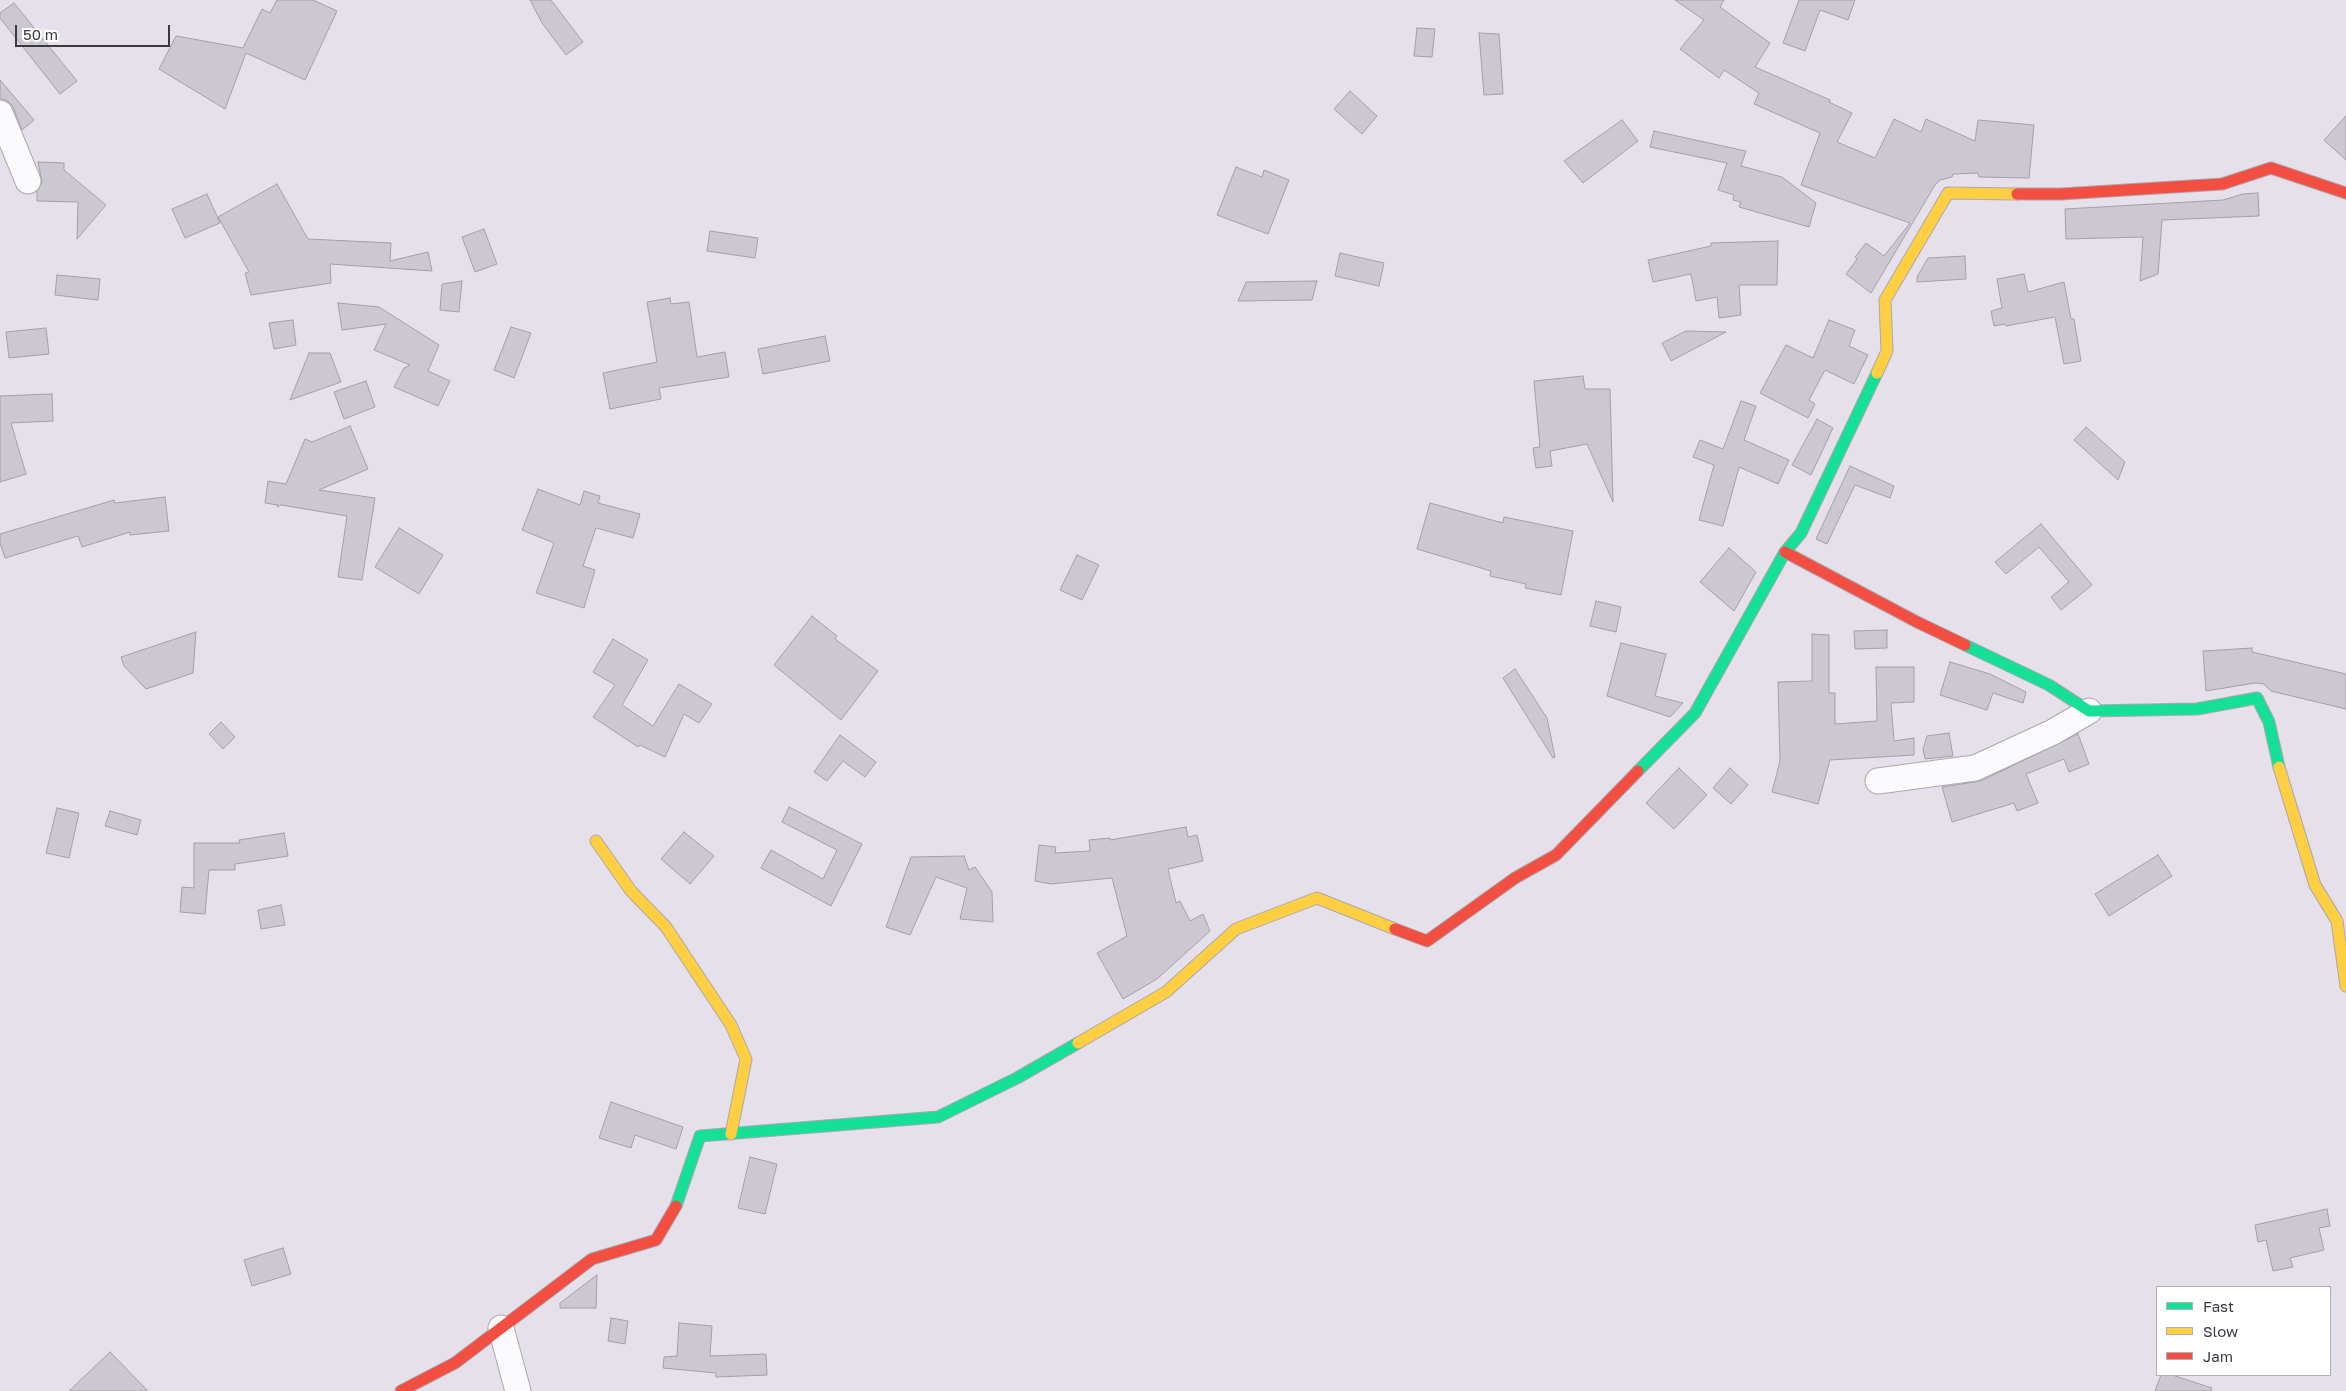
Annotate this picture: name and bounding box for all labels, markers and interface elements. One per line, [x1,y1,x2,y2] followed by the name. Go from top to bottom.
[18,15,172,47] scale bar
[23,25,58,43] text: 50 m
[2156,1286,2331,1376] legend
[2203,1297,2234,1315] text: Fast
[2203,1322,2238,1340] text: Slow
[2203,1347,2233,1365] text: Jam

